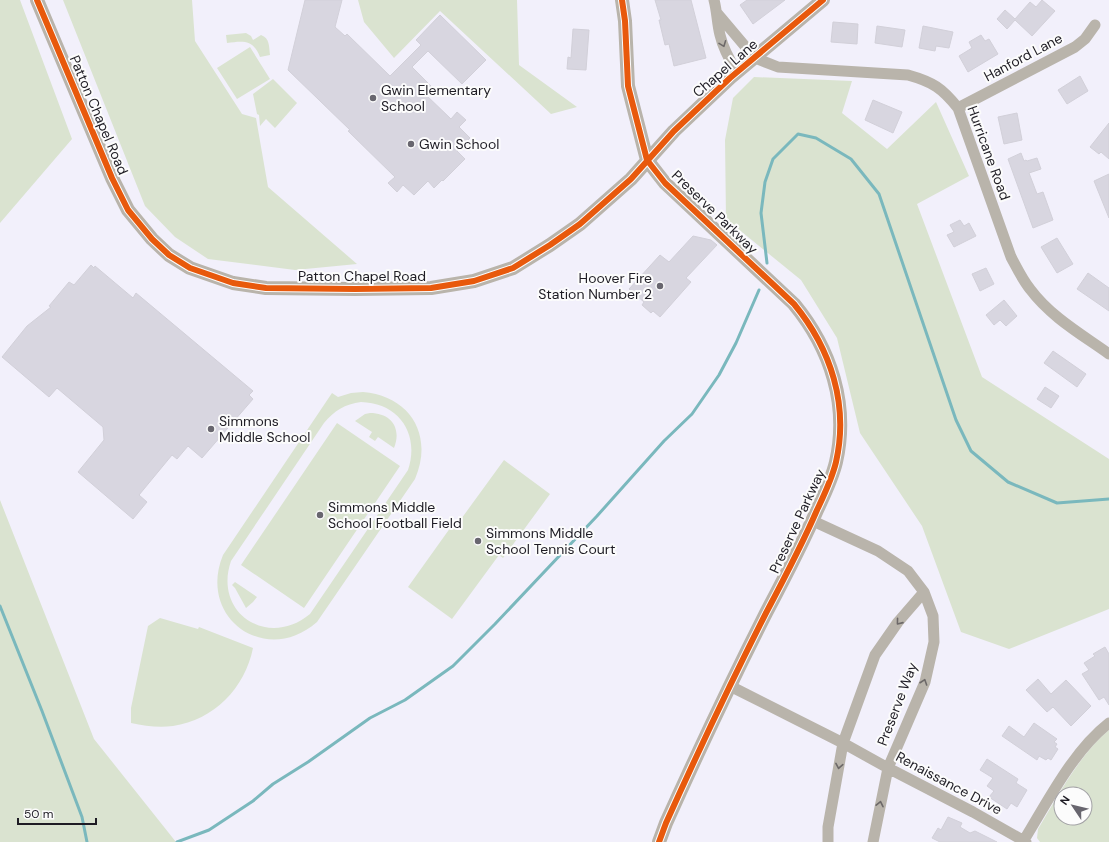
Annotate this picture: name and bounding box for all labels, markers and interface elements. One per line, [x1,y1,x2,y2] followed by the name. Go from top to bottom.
[981,29,1065,85] street label: Hanford Lane
[689,35,761,101] street label: Chapel Lane
[719,40,727,47] one-way arrow
[66,53,132,177] street label: Patton Chapel Road
[381,81,491,115] place label: Gwin Elementary School
[368,93,378,103] marker: Gwin Elementary School
[964,103,1014,203] street label: Hurricane Road
[419,135,499,153] place label: Gwin School
[406,139,416,149] marker: Gwin School
[668,166,762,258] street label: Preserve Parkway
[298,267,426,285] street label: Patton Chapel Road
[538,269,652,303] place label: Hoover Fire Station Number 2
[655,281,665,291] marker: Hoover Fire Station Number 2
[219,412,310,446] place label: Simmons Middle School
[206,424,216,434] marker: Simmons Middle School
[765,466,829,576] street label: Preserve Parkway
[328,498,462,532] place label: Simmons Middle School Football Field
[315,510,325,520] marker: Simmons Middle School Football Field
[486,524,615,558] place label: Simmons Middle School Tennis Court
[473,536,483,546] marker: Simmons Middle School Tennis Court
[896,617,903,624] one-way arrow
[873,660,921,748] street label: Preserve Way
[919,679,928,686] one-way arrow
[893,747,1005,819] street label: Renaissance Drive
[835,763,844,769] one-way arrow
[1053,786,1093,826] north arrow
[1057,793,1073,808] text: N
[18,800,96,826] scale bar
[876,801,884,807] one-way arrow
[24,806,53,822] text: 50 m

